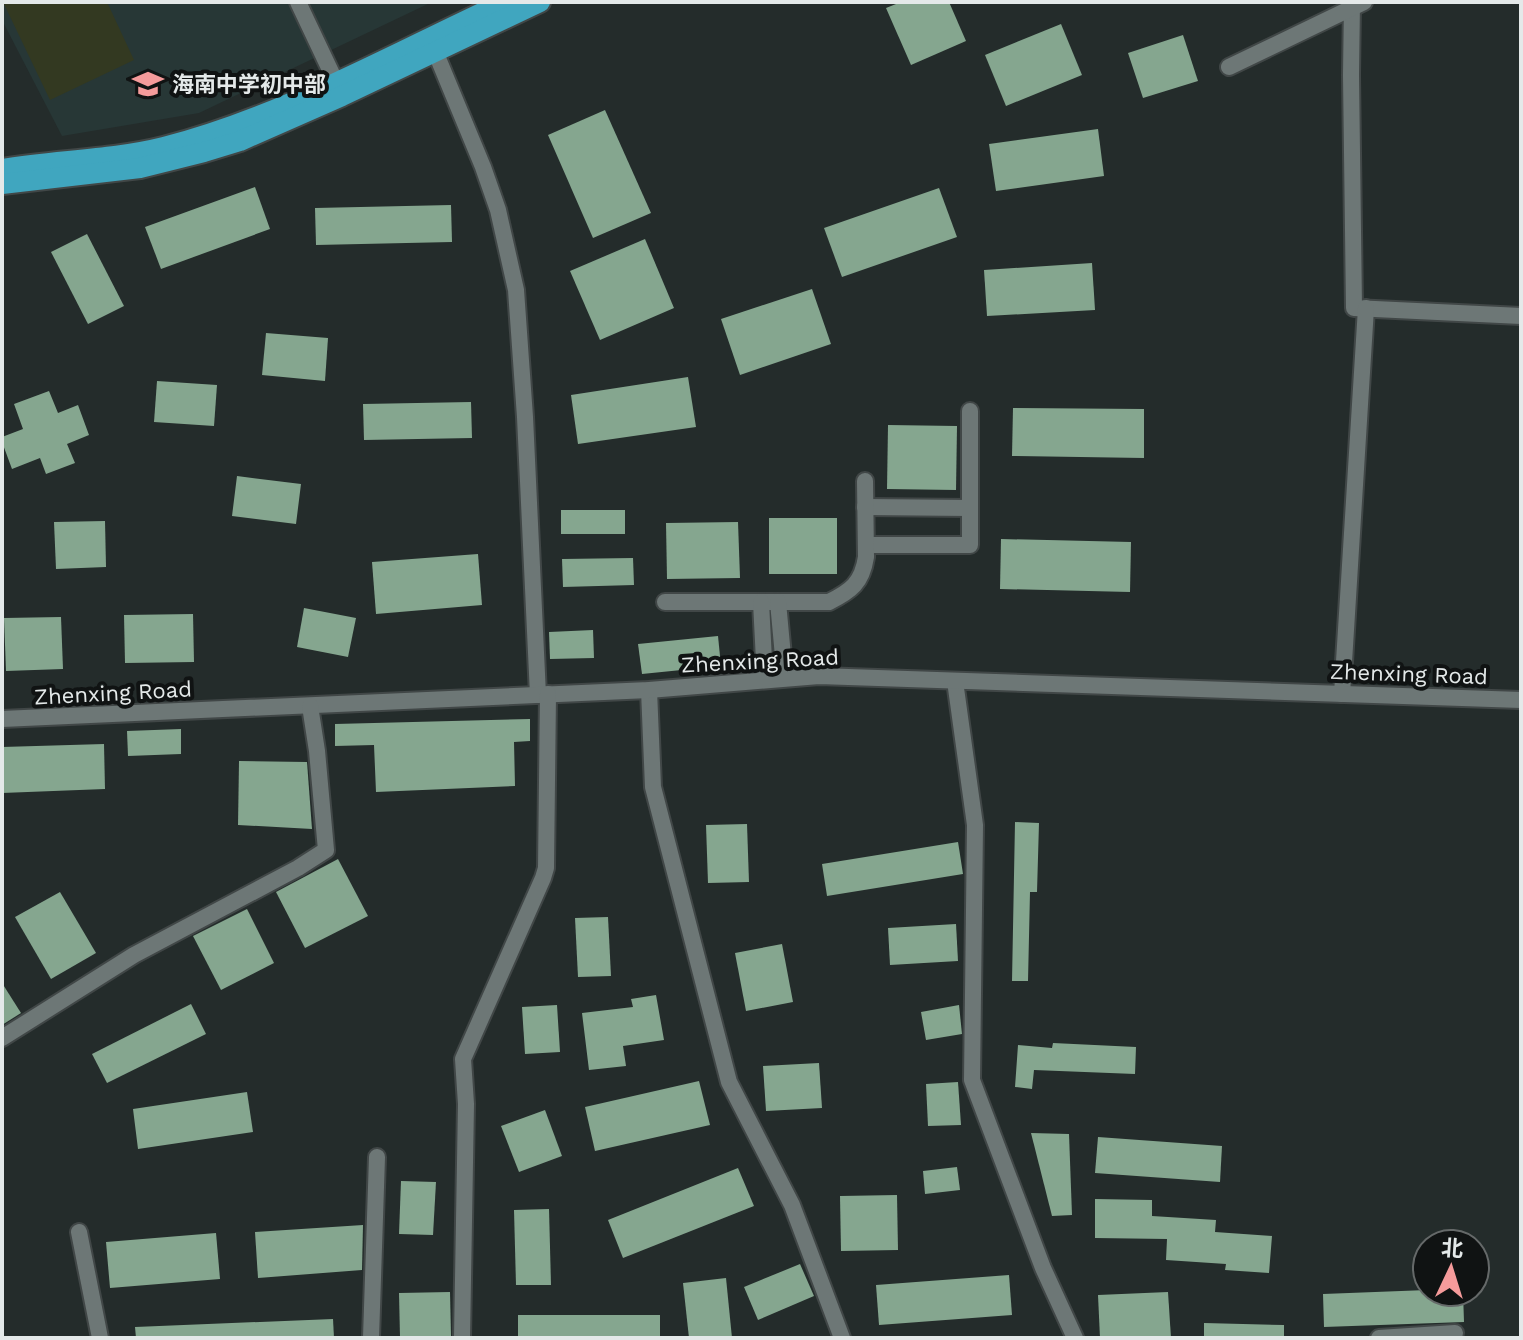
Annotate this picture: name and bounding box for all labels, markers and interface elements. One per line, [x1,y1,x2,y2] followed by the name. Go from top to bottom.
[131,67,165,101] school or university icon: 海南中学初中部
[172,72,326,97] place label: 海南中学初中部
[681,644,839,678] street label: Zhenxing Road
[1330,659,1488,689] street label: Zhenxing Road
[34,676,192,710] street label: Zhenxing Road
[1411,1228,1491,1308] north arrow
[1441,1235,1464,1262] text: 北

